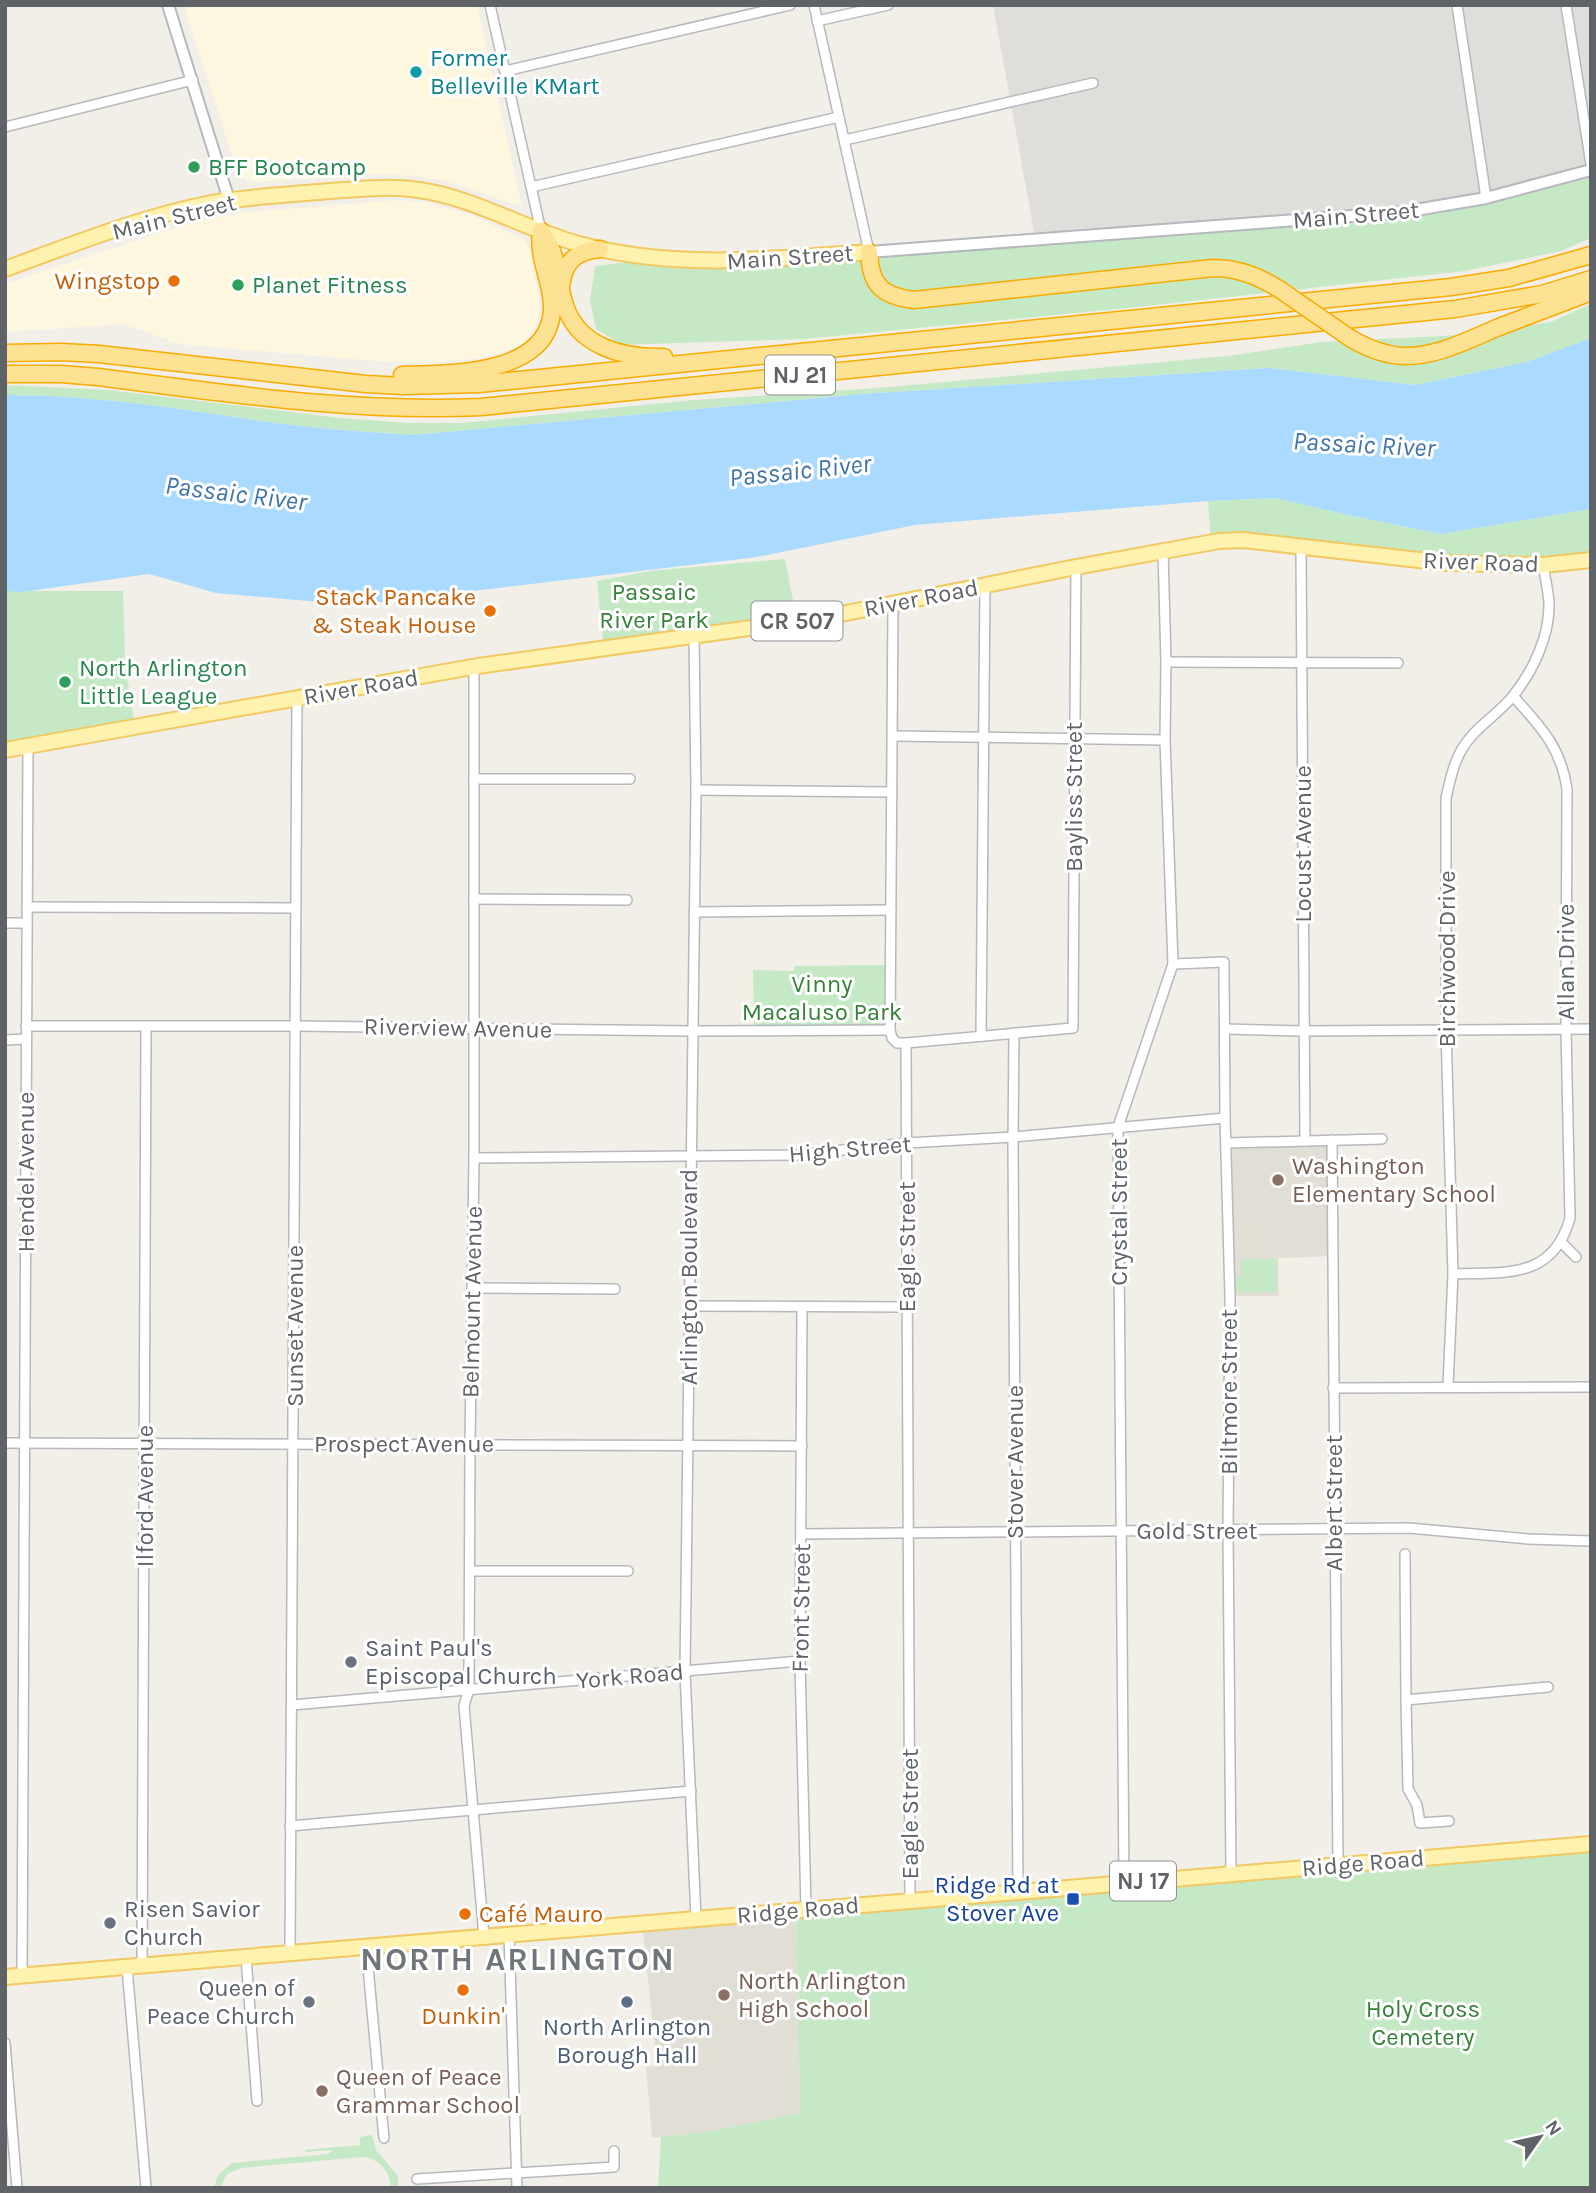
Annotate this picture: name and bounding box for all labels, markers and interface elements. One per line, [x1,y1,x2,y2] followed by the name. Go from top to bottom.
[430,44,600,100] place label: Former Belleville KMart
[408,64,424,80] marker: Former Belleville KMart
[208,153,366,181] place label: BFF Bootcamp
[186,159,202,175] marker: BFF Bootcamp
[109,188,239,246] street label: Main Street
[1292,196,1420,234] street label: Main Street
[726,239,854,275] street label: Main Street
[55,267,160,295] place label: Wingstop
[252,271,408,299] place label: Planet Fitness
[166,273,182,289] marker: Wingstop
[230,277,246,293] marker: Planet Fitness
[765,356,835,394] road number: NJ 21
[1292,425,1437,464] water label: Passaic River
[728,448,874,493] water label: Passaic River
[163,469,310,518] water label: Passaic River
[1423,546,1539,578] street label: River Road
[861,573,981,623] street label: River Road
[599,578,709,634] park label: Passaic River Park
[311,583,476,639] place label: Stack Pancake & Steak House
[752,601,842,640] road number: CR 507
[482,603,498,619] marker: Stack Pancake & Steak House
[79,654,247,710] place label: North Arlington Little League
[302,663,420,711] street label: River Road
[57,674,73,690] marker: North Arlington Little League
[1060,722,1088,872] street label: Bayliss Street
[1289,765,1317,923] street label: Locust Avenue
[1433,870,1461,1048] street label: Birchwood Drive
[1552,904,1580,1020] street label: Allan Drive
[742,970,902,1026] park label: Vinny Macaluso Park
[364,1012,552,1044] street label: Riverview Avenue
[12,1092,40,1252] street label: Hendel Avenue
[788,1130,912,1168] street label: High Street
[1105,1138,1133,1286] street label: Crystal Street
[1292,1152,1496,1208] place label: Washington Elementary School
[675,1169,703,1385] street label: Arlington Boulevard
[1270,1172,1286,1188] marker: Washington Elementary School
[893,1182,921,1312] street label: Eagle Street
[456,1206,488,1398] street label: Belmount Avenue
[281,1245,309,1407] street label: Sunset Avenue
[1215,1309,1243,1475] street label: Biltmore Street
[1001,1385,1029,1539] street label: Stover Avenue
[131,1425,159,1567] street label: Ilford Avenue
[314,1430,494,1458] street label: Prospect Avenue
[1320,1435,1348,1571] street label: Albert Street
[1136,1517,1258,1545] street label: Gold Street
[786,1543,816,1673] street label: Front Street
[365,1634,557,1690] place label: Saint Paul's Episcopal Church
[343,1654,359,1670] marker: Saint Paul's Episcopal Church
[575,1657,685,1695] street label: York Road
[896,1749,924,1879] street label: Eagle Street
[1301,1844,1425,1882] street label: Ridge Road
[1110,1862,1176,1900] road number: NJ 17
[934,1871,1059,1927] place label: Ridge Rd at Stover Ave
[736,1891,860,1929] street label: Ridge Road
[1065,1891,1081,1907] marker: Ridge Rd at Stover Ave
[124,1895,260,1951] place label: Risen Savior Church
[479,1900,603,1928] place label: Café Mauro
[457,1906,473,1922] marker: Café Mauro
[102,1915,118,1931] marker: Risen Savior Church
[360,1941,676,1978] district label: NORTH ARLINGTON
[738,1967,906,2023] place label: North Arlington High School
[146,1974,296,2030] place label: Queen of Peace Church
[455,1982,471,1998] marker: Dunkin'
[716,1987,732,2003] marker: North Arlington High School
[301,1994,317,2010] marker: Queen of Peace Church
[619,1994,635,2010] marker: North Arlington Borough Hall
[1366,1995,1480,2051] park label: Holy Cross Cemetery
[421,2002,505,2030] place label: Dunkin'
[543,2013,711,2069] place label: North Arlington Borough Hall
[336,2063,520,2119] place label: Queen of Peace Grammar School
[314,2083,330,2099] marker: Queen of Peace Grammar School
[1505,2102,1575,2172] north arrow
[1540,2116,1566,2140] text: N

